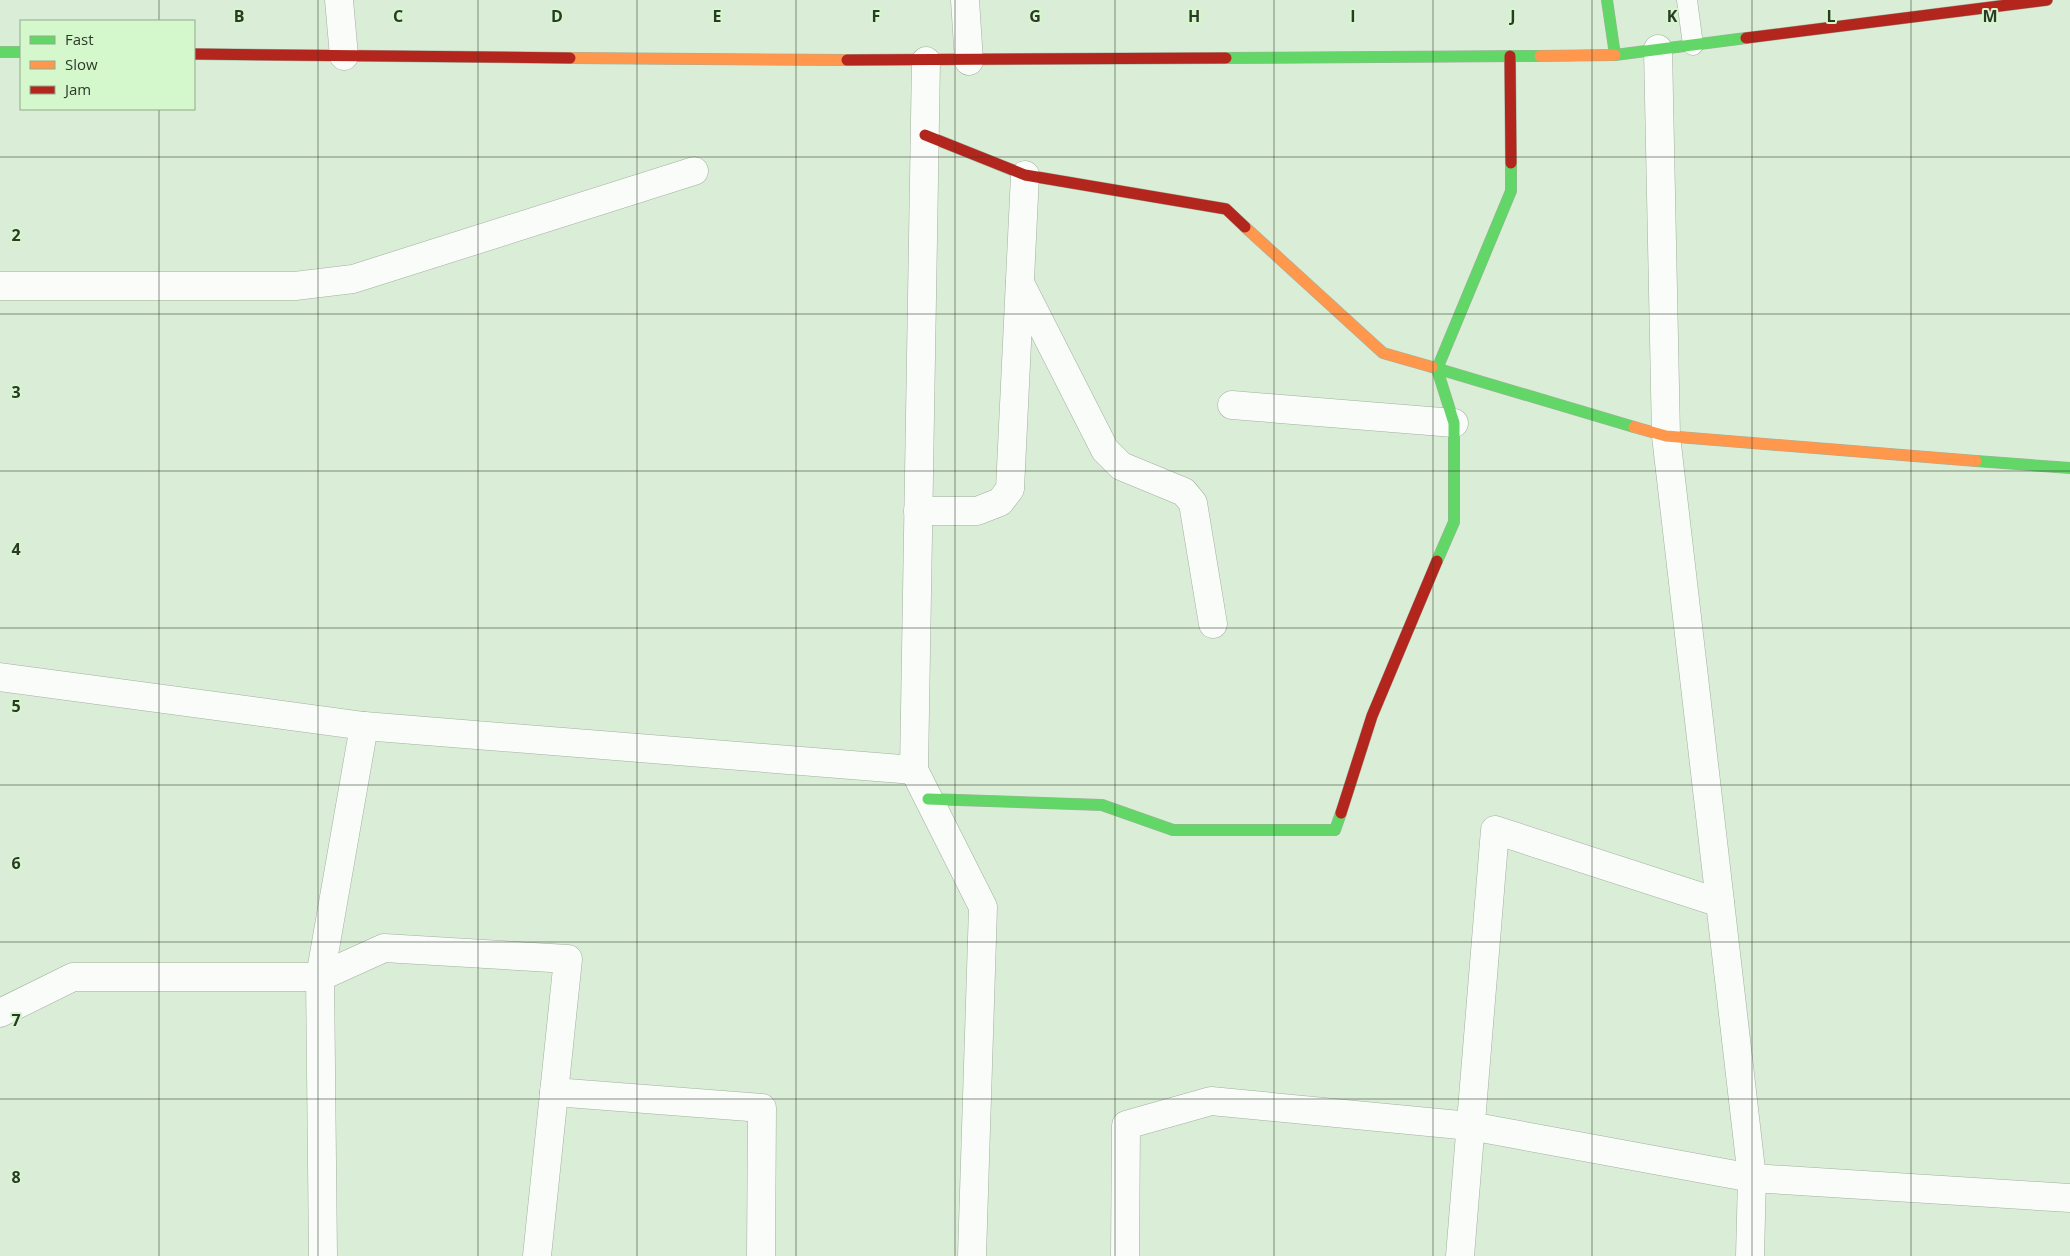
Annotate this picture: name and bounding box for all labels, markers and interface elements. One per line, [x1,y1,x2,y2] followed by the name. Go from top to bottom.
[234,5,244,27] text: B
[393,5,403,27] text: C
[551,5,563,27] text: D
[713,5,722,27] text: E
[872,5,880,27] text: F
[1029,5,1041,27] text: G
[1188,5,1200,27] text: H
[1350,5,1356,27] text: I
[1508,5,1516,27] text: J
[1667,5,1678,27] text: K
[1826,5,1836,27] text: L
[1982,5,1998,27] text: M
[20,20,195,110] legend
[65,29,94,49] text: Fast
[65,54,98,74] text: Slow
[63,79,91,99] text: Jam
[11,224,21,246] text: 2
[11,381,21,403] text: 3
[11,538,21,560] text: 4
[11,695,21,717] text: 5
[11,852,21,874] text: 6
[11,1009,21,1031] text: 7
[11,1166,21,1188] text: 8

